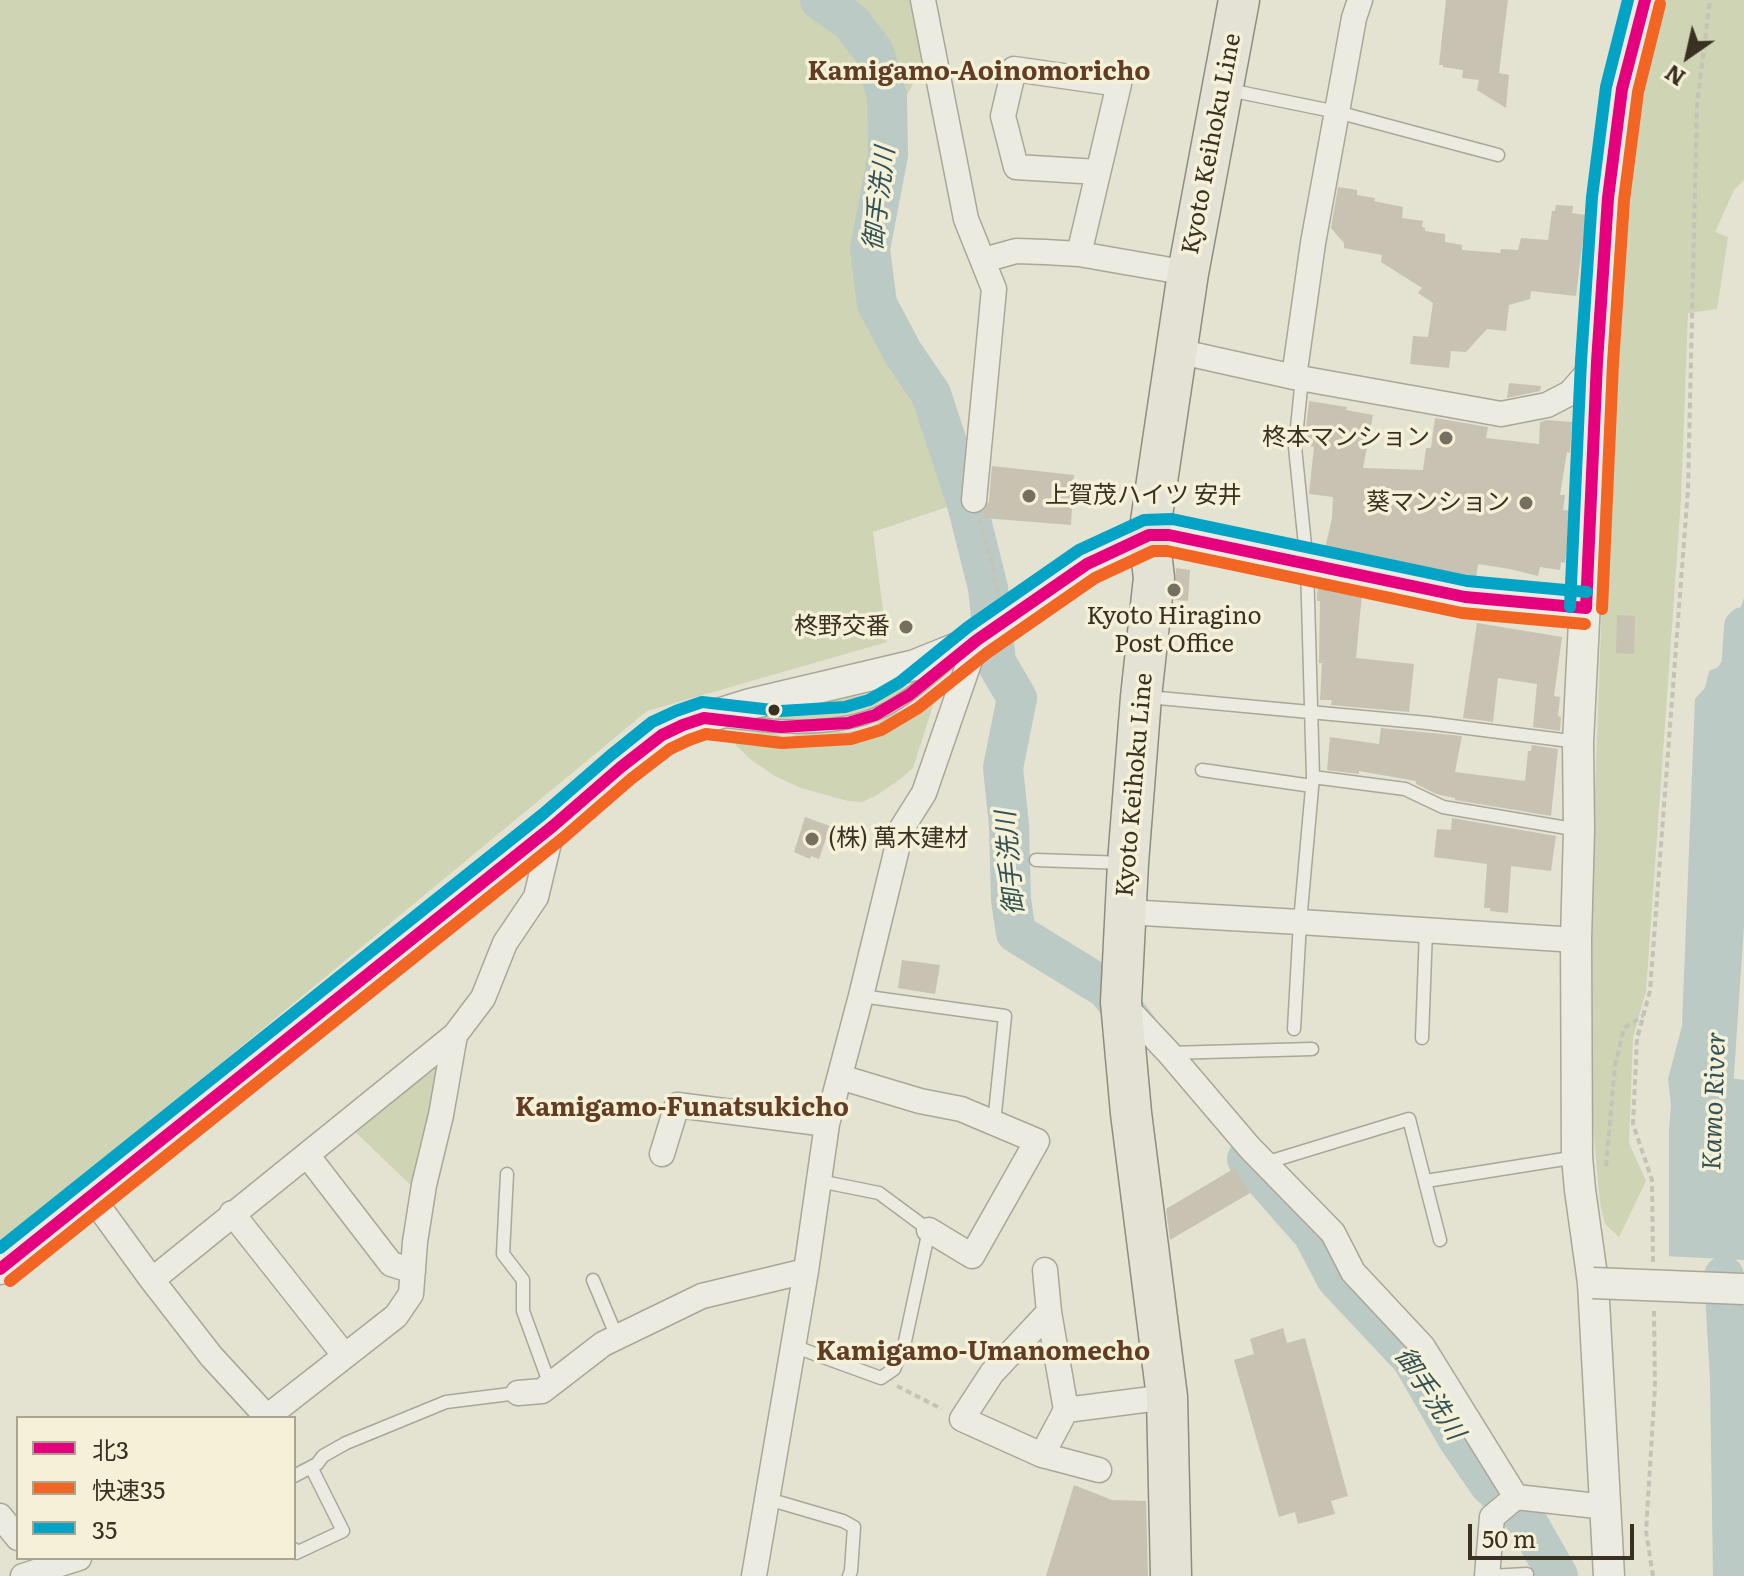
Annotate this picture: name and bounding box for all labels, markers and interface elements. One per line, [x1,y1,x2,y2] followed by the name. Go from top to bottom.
[1648,16,1728,96] north arrow
[1176,31,1248,257] street label: Kyoto Keihoku Line
[807,56,1151,88] district label: Kamigamo-Aoinomoricho
[1657,57,1691,95] text: N
[858,145,902,253] water label: 御手洗川
[1262,424,1430,452] place label: 柊本マンション
[1437,429,1455,447] marker: 柊本マンション
[1045,482,1242,510] place label: 上賀茂ハイツ 安井
[1020,487,1038,505] marker: 上賀茂ハイツ 安井
[1366,489,1510,517] place label: 葵マンション
[1517,494,1535,512] marker: 葵マンション
[1165,581,1183,599] marker: Kyoto Hiragino Post Office
[1087,603,1261,659] place label: Kyoto Hiragino Post Office
[794,613,890,641] place label: 柊野交番
[897,618,915,636] marker: 柊野交番
[1111,672,1159,898] street label: Kyoto Keihoku Line
[766,702,782,718] unlabelled marker
[991,810,1031,916] water label: 御手洗川
[828,825,969,853] place label: (株) 萬木建材
[803,830,821,848] marker: (株) 萬木建材
[1697,1031,1733,1171] water label: Kamo River
[515,1092,849,1124] district label: Kamigamo-Funatsukicho
[816,1336,1150,1368] district label: Kamigamo-Umanomecho
[1388,1342,1470,1446] water label: 御手洗川
[16,1416,296,1560] legend
[92,1431,129,1466] text: 北3
[92,1471,165,1506] text: 快速35
[1472,1508,1638,1558] scale bar
[92,1511,117,1546] text: 35
[1482,1520,1536,1555] text: 50 m

